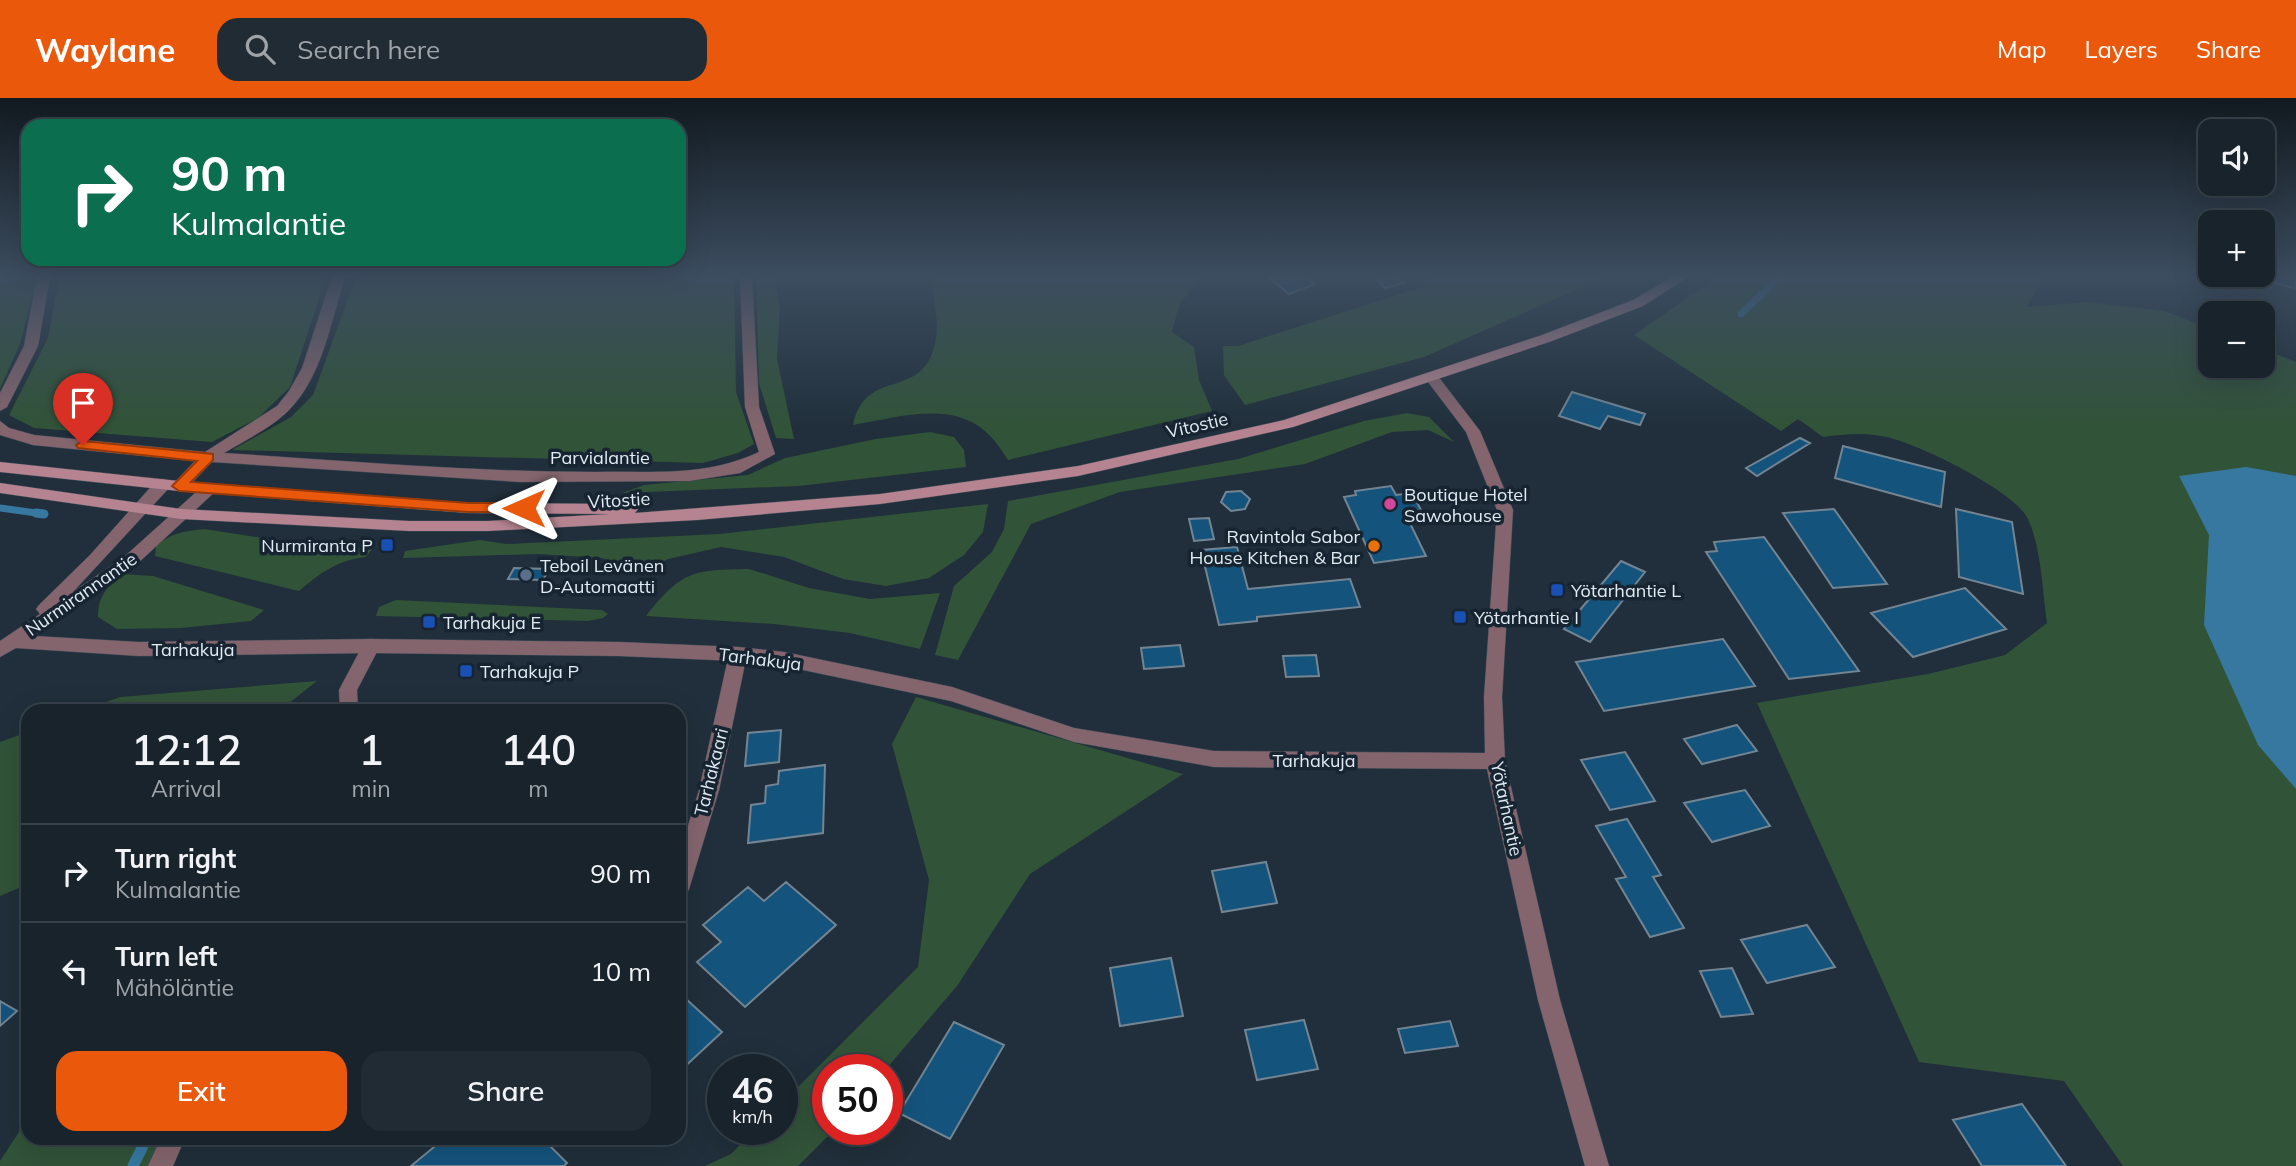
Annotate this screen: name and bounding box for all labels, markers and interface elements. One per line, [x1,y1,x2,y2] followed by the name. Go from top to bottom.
[217,18,707,81] search box
[35,29,175,70] text: Waylane
[241,30,279,68] icon: search
[297,33,440,66] text: Search here
[1997,34,2046,64] text: Map
[2084,34,2158,64] text: Layers
[2196,34,2261,64] text: Share
[2198,119,2275,378] map controls
[2198,119,2275,196] button: sound
[171,142,287,203] text: 90 m
[56,147,147,238] icon: right
[171,203,346,243] text: Kulmalantie
[2198,210,2275,287] button: +
[2198,301,2275,378] button: −
[53,373,113,445] pin
[64,384,102,422] icon: arrive
[1164,407,1230,443] street label: Vitostie
[550,446,650,469] street label: Parvialantie
[487,471,561,545] position arrow
[1404,483,1527,527] place label: Boutique Hotel Sawohouse
[587,487,651,513] street label: Vitostie
[1382,496,1398,512] marker: Boutique Hotel Sawohouse
[1189,525,1360,569] place label: Ravintola Sabor House Kitchen & Bar
[261,534,373,557] place label: Nurmiranta P
[379,537,395,553] marker: Nurmiranta P
[1366,538,1382,554] marker: Ravintola Sabor House Kitchen & Bar
[21,547,141,641] street label: Nurmirannantie
[540,554,664,598] place label: Teboil Levänen D-Automaatti
[518,567,534,583] marker: Teboil Levänen D-Automaatti
[1570,579,1681,602] place label: Yötarhantie L
[1549,582,1565,598] marker: Yötarhantie L
[1473,606,1579,629] place label: Yötarhantie I
[1452,609,1468,625] marker: Yötarhantie I
[443,611,541,634] place label: Tarhakuja E
[421,614,437,630] marker: Tarhakuja E
[152,638,234,661] street label: Tarhakuja
[717,643,803,675] street label: Tarhakuja
[480,660,579,683] place label: Tarhakuja P
[458,663,474,679] marker: Tarhakuja P
[131,723,242,776] text: 12:12
[358,723,384,776] text: 1
[501,723,576,776] text: 140
[689,726,733,818] street label: Tarhakaari
[1273,749,1355,772] street label: Tarhakuja
[1486,759,1528,858] street label: Yötarhantie
[151,774,221,803] text: Arrival
[351,774,391,803] text: min
[528,774,548,803] text: m
[115,842,236,875] text: Turn right
[56,854,94,892] icon: right
[590,857,651,890] text: 90 m
[115,875,241,904] text: Kulmalantie
[115,940,217,973] text: Turn left
[56,952,94,990] icon: left
[590,955,651,988] text: 10 m
[115,973,234,1002] text: Mähöläntie
[56,1051,347,1131] button: Exit
[361,1051,651,1131] button: Share
[812,1054,903,1145] speed limit sign: 50
[731,1068,774,1112] text: 46
[732,1105,773,1128] text: km/h

